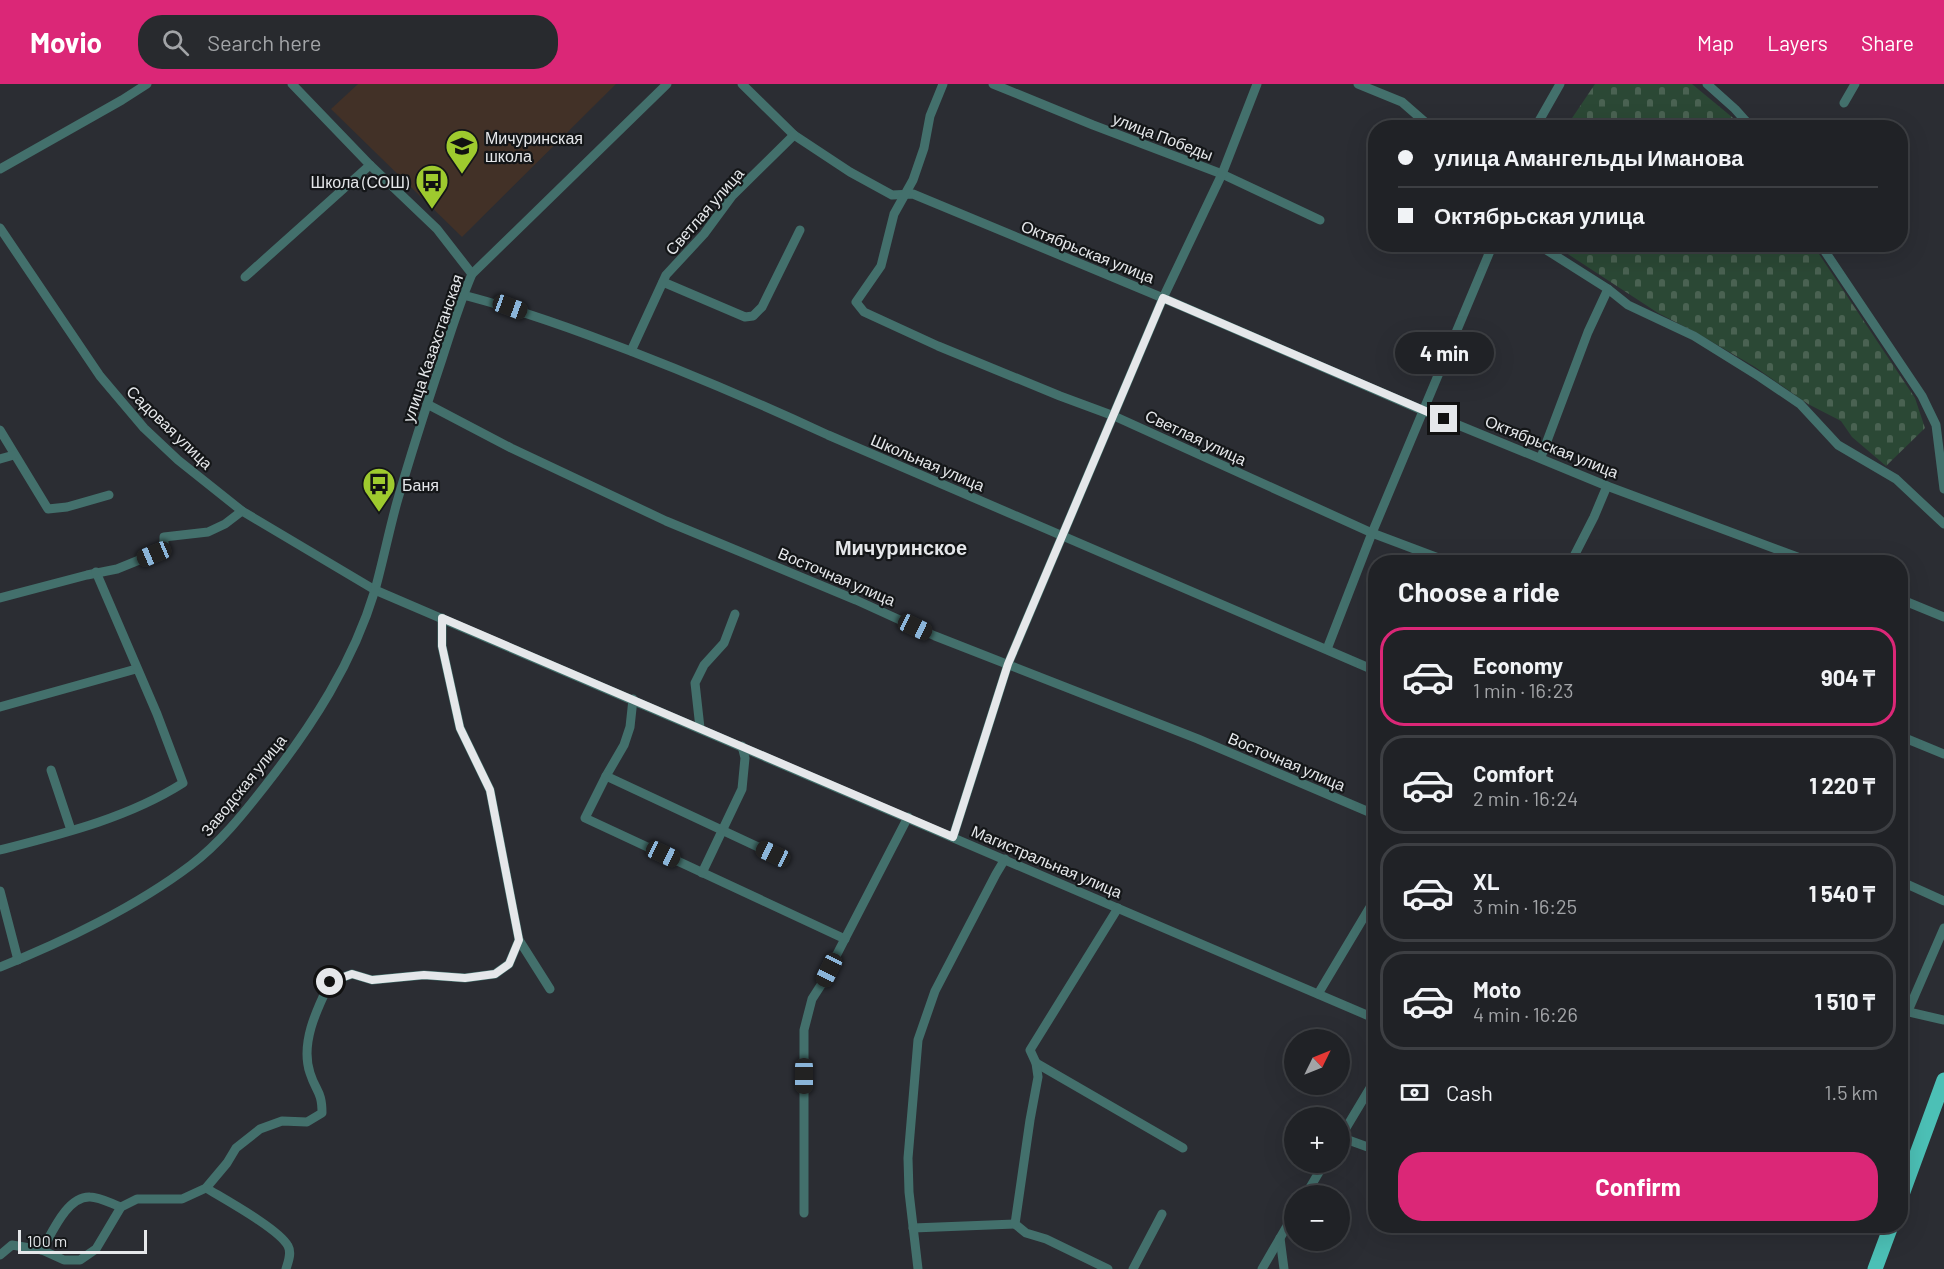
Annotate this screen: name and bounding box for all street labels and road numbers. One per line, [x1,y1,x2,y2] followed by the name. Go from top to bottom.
[1110,108,1216,164] street label: улица Победы
[661,163,747,258] street label: Светлая улица
[1019,216,1158,286] street label: Октябрьская улица
[398,272,466,424] street label: улица Казахстанская
[123,381,217,473] street label: Садовая улица
[1142,405,1250,469] street label: Светлая улица
[1483,411,1622,481] street label: Октябрьская улица
[868,429,988,495] street label: Школьная улица
[776,543,898,609] street label: Восточная улица
[1226,728,1348,794] street label: Восточная улица
[196,730,290,840] street label: Заводская улица
[969,821,1125,901] street label: Магистральная улица

